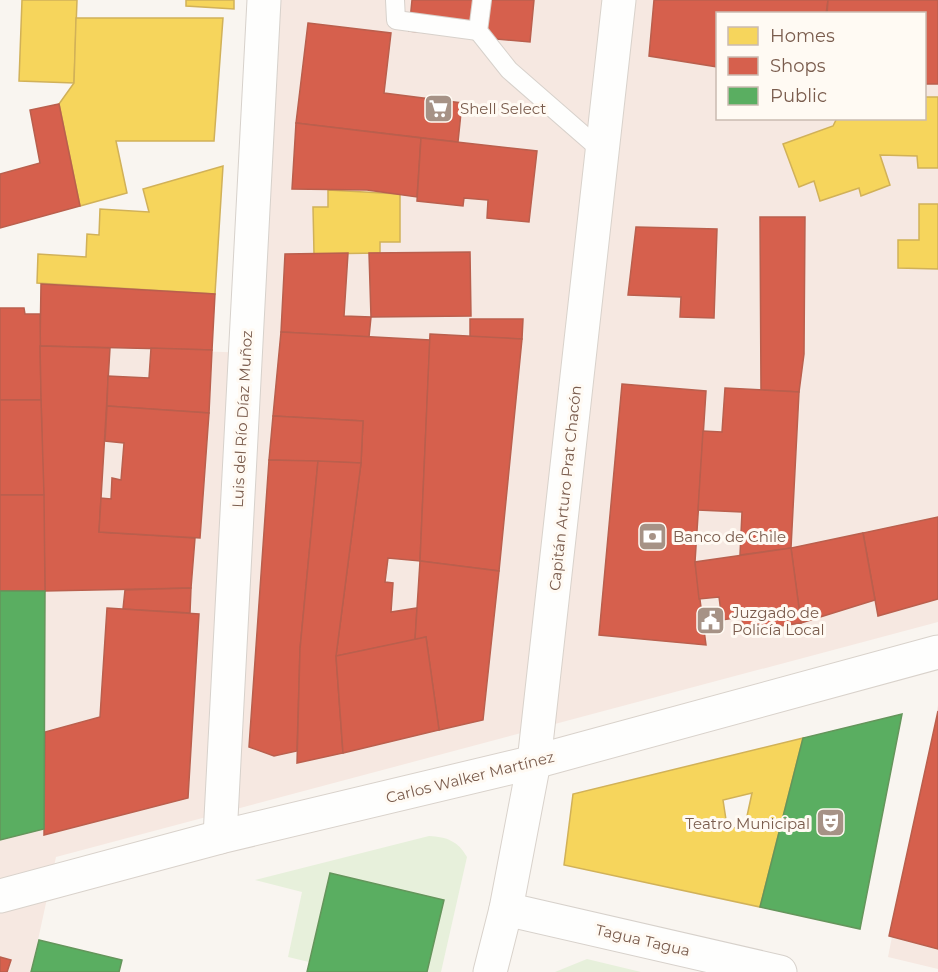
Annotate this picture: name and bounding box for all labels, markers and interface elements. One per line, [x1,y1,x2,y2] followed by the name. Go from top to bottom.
[716,12,926,120] legend
[770,25,835,47] text: Homes
[770,55,826,77] text: Shops
[770,85,827,107] text: Public
[423,92,455,124] supermarket icon: Shell Select
[460,99,546,118] place label: Shell Select
[228,329,256,508] street label: Luis del Río Díaz Muñoz
[545,384,585,592] street label: Capitán Arturo Prat Chacón
[636,520,668,552] bank icon: Banco de Chile
[673,527,786,546] place label: Banco de Chile
[731,603,825,639] place label: Juzgado de Policía Local
[695,605,727,637] public building icon: Juzgado de Policía Local
[384,747,556,807] street label: Carlos Walker Martínez
[815,807,847,839] theatre icon: Teatro Municipal
[685,814,810,833] place label: Teatro Municipal
[594,920,692,960] street label: Tagua Tagua

